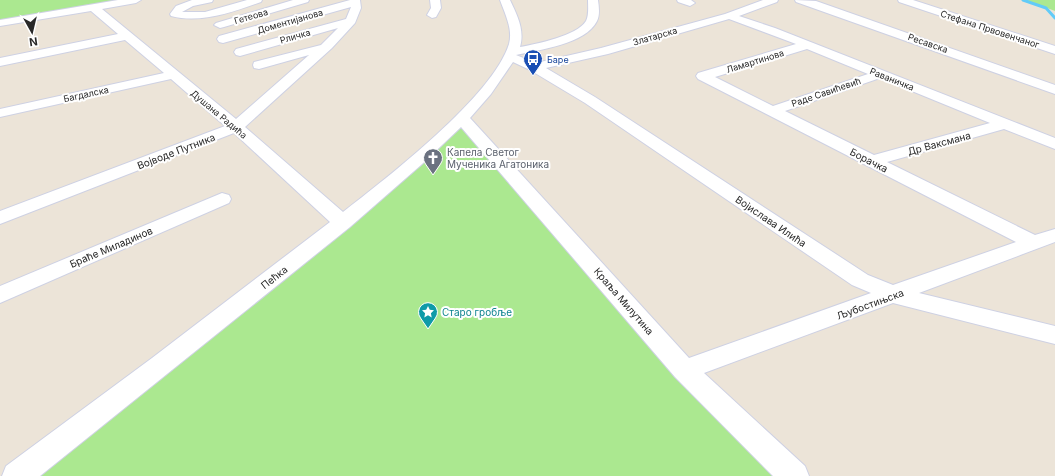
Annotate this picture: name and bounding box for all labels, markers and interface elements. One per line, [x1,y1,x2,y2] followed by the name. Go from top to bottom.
[233,6,269,26] street label: Гетеова
[256,6,324,36] street label: Доментијанова
[939,8,1041,50] street label: Стефана Првовенчаног
[12,12,52,52] north arrow
[632,24,678,48] street label: Златарска
[278,26,312,46] street label: Рличка
[907,31,949,55] street label: Ресавска
[28,34,39,49] text: N
[725,47,785,75] street label: Ламартинова
[522,48,544,76] bus stop icon: Баре
[547,54,569,65] place label: Баре
[868,65,916,93] street label: Раваничка
[790,75,862,109] street label: Раде Савићевић
[62,84,110,104] street label: Багдалска
[189,87,249,141] street label: Душана Радића
[906,129,972,157] street label: Др Ваксмана
[135,131,217,171] street label: Војводе Путника
[848,145,890,175] street label: Борачка
[447,146,549,170] place label: Капела Светог Мученика Агатоника
[422,147,444,175] church icon: Капела Светог Мученика Агатоника
[733,193,809,249] street label: Војислава Илића
[68,224,155,270] street label: Браће Миладинов
[258,263,290,291] street label: Пећка
[592,265,656,337] street label: Краља Милутина
[835,286,905,322] street label: Љубостињска
[417,301,439,329] place icon: Старо гробље
[442,306,512,318] place label: Старо гробље

